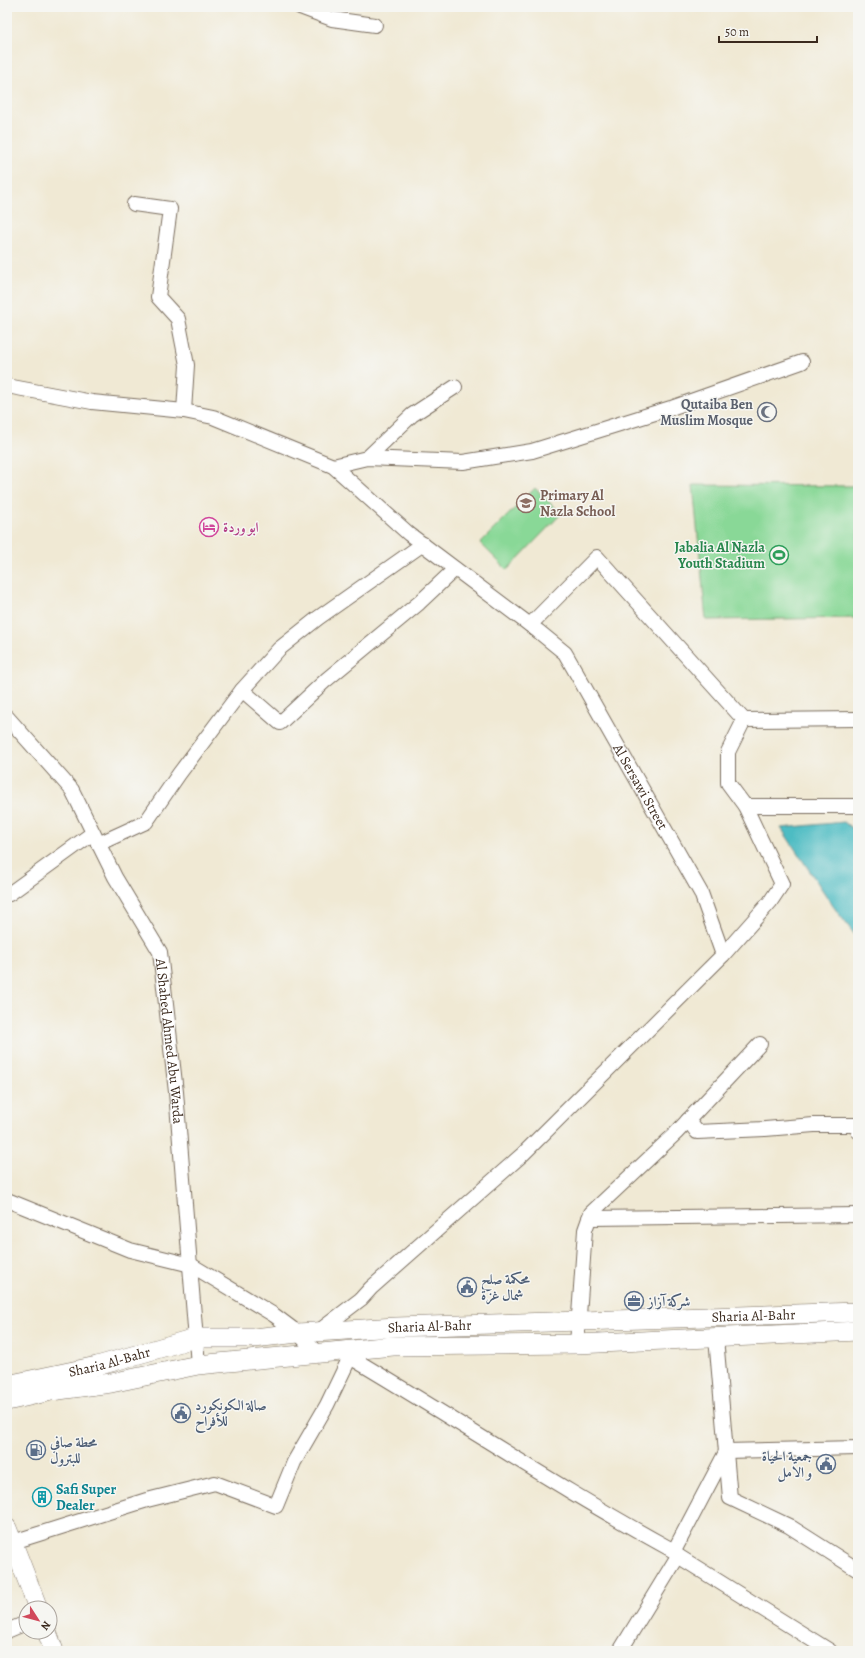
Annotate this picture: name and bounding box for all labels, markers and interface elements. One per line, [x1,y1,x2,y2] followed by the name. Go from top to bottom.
[719,18,817,44] scale bar
[725,24,749,40] text: 50 m
[660,395,754,430] place label: Qutaiba Ben Muslim Mosque
[756,401,778,423] mosque icon: Qutaiba Ben Muslim Mosque
[540,486,615,521] place label: Primary Al Nazla School
[515,492,537,514] school or university icon: Primary Al Nazla School
[198,516,220,538] hotel icon: ابو وردة
[223,518,259,537] place label: ابو وردة
[675,538,765,573] place label: Jabalia Al Nazla Youth Stadium
[768,544,790,566] sports icon: Jabalia Al Nazla Youth Stadium
[608,739,673,833] street label: Al Sersawi Street
[151,956,188,1125] street label: Al Shahed Ahmed Abu Warda
[481,1270,530,1305] place label: محكمة صلح شمال غزة
[456,1276,478,1298] public building icon: محكمة صلح شمال غزة
[623,1290,645,1312] office icon: شركة آزاز
[646,1292,690,1311] place label: شركة آزاز
[711,1305,796,1326] street label: Sharia Al-Bahr
[387,1315,472,1337] street label: Sharia Al-Bahr
[67,1342,153,1381] street label: Sharia Al-Bahr
[195,1396,267,1434] place label: صالة الكونكورد للأفراح
[170,1402,192,1424] public building icon: صالة الكونكورد للأفراح
[49,1433,97,1468] place label: محطة صافي للبترول
[25,1439,47,1461] fuel station icon: محطة صافي للبترول
[762,1447,812,1482] place label: جمعية الحياة و الامل
[815,1453,837,1475] public building icon: جمعية الحياة و الامل
[56,1480,116,1515] place label: Safi Super Dealer
[31,1486,53,1508] building icon: Safi Super Dealer
[18,1600,58,1640] north arrow
[37,1618,54,1633] text: N

